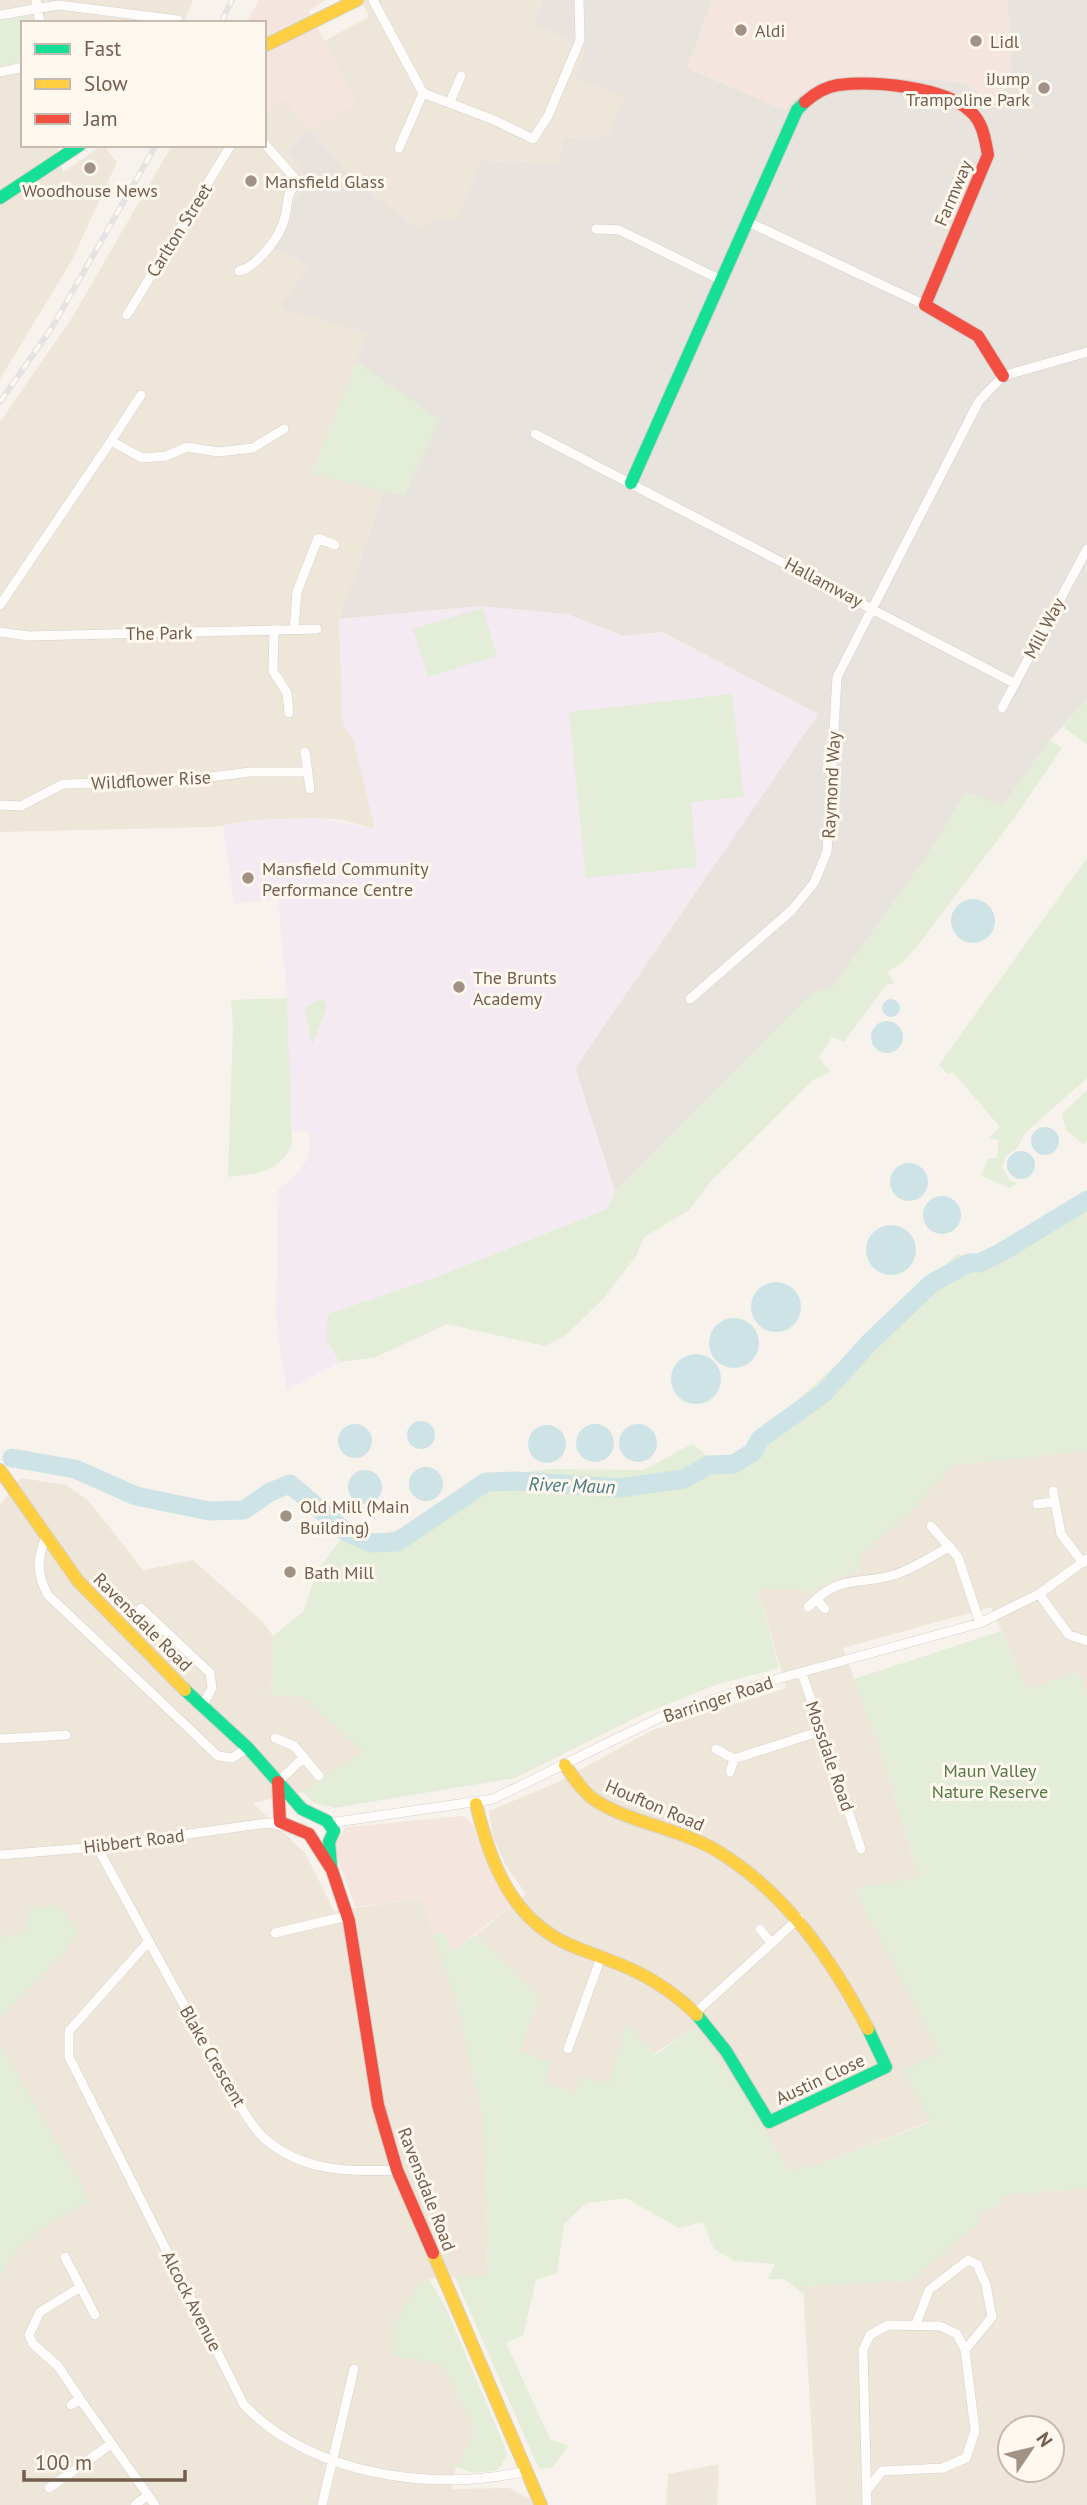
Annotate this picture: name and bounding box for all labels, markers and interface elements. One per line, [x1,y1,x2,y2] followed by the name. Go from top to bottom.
[755,19,785,42] place label: Aldi
[21,21,266,147] legend
[733,22,749,38] marker: Aldi
[990,30,1020,53] place label: Lidl
[968,33,984,49] marker: Lidl
[84,35,121,62] text: Fast
[906,67,1030,111] place label: iJump Trampoline Park
[84,70,128,97] text: Slow
[1036,80,1052,96] marker: iJump Trampoline Park
[83,105,118,132] text: Jam
[929,156,977,229] street label: Farmway
[82,160,98,176] marker: Woodhouse News
[265,170,385,193] place label: Mansfield Glass
[243,173,259,189] marker: Mansfield Glass
[22,179,158,202] place label: Woodhouse News
[141,179,217,281] street label: Carlton Street
[781,552,868,613] street label: Hallamway
[1018,593,1070,662] street label: Mill Way
[125,621,193,645] street label: The Park
[817,730,845,839] street label: Raymond Way
[90,765,212,795] street label: Wildflower Rise
[262,857,429,901] place label: Mansfield Community Performance Centre
[240,870,256,886] marker: Mansfield Community Performance Centre
[473,966,557,1010] place label: The Brunts Academy
[451,979,467,995] marker: The Brunts Academy
[528,1471,616,1499] water label: River Maun
[300,1495,409,1539] place label: Old Mill (Main Building)
[278,1508,294,1524] marker: Old Mill (Main Building)
[304,1561,375,1584] place label: Bath Mill
[282,1564,298,1580] marker: Bath Mill
[89,1568,197,1676] street label: Ravensdale Road
[660,1670,776,1728] street label: Barringer Road
[800,1698,860,1814] street label: Mossdale Road
[932,1759,1048,1803] park label: Maun Valley Nature Reserve
[602,1774,708,1836] street label: Houfton Road
[82,1823,186,1859] street label: Hibbert Road
[175,2001,251,2111] street label: Blake Crescent
[772,2048,868,2110] street label: Austin Close
[393,2124,461,2254] street label: Ravensdale Road
[157,2247,227,2355] street label: Alcock Avenue
[996,2414,1066,2484] north arrow
[1032,2427,1058,2451] text: N
[24,2438,186,2482] scale bar
[35,2449,92,2476] text: 100 m

